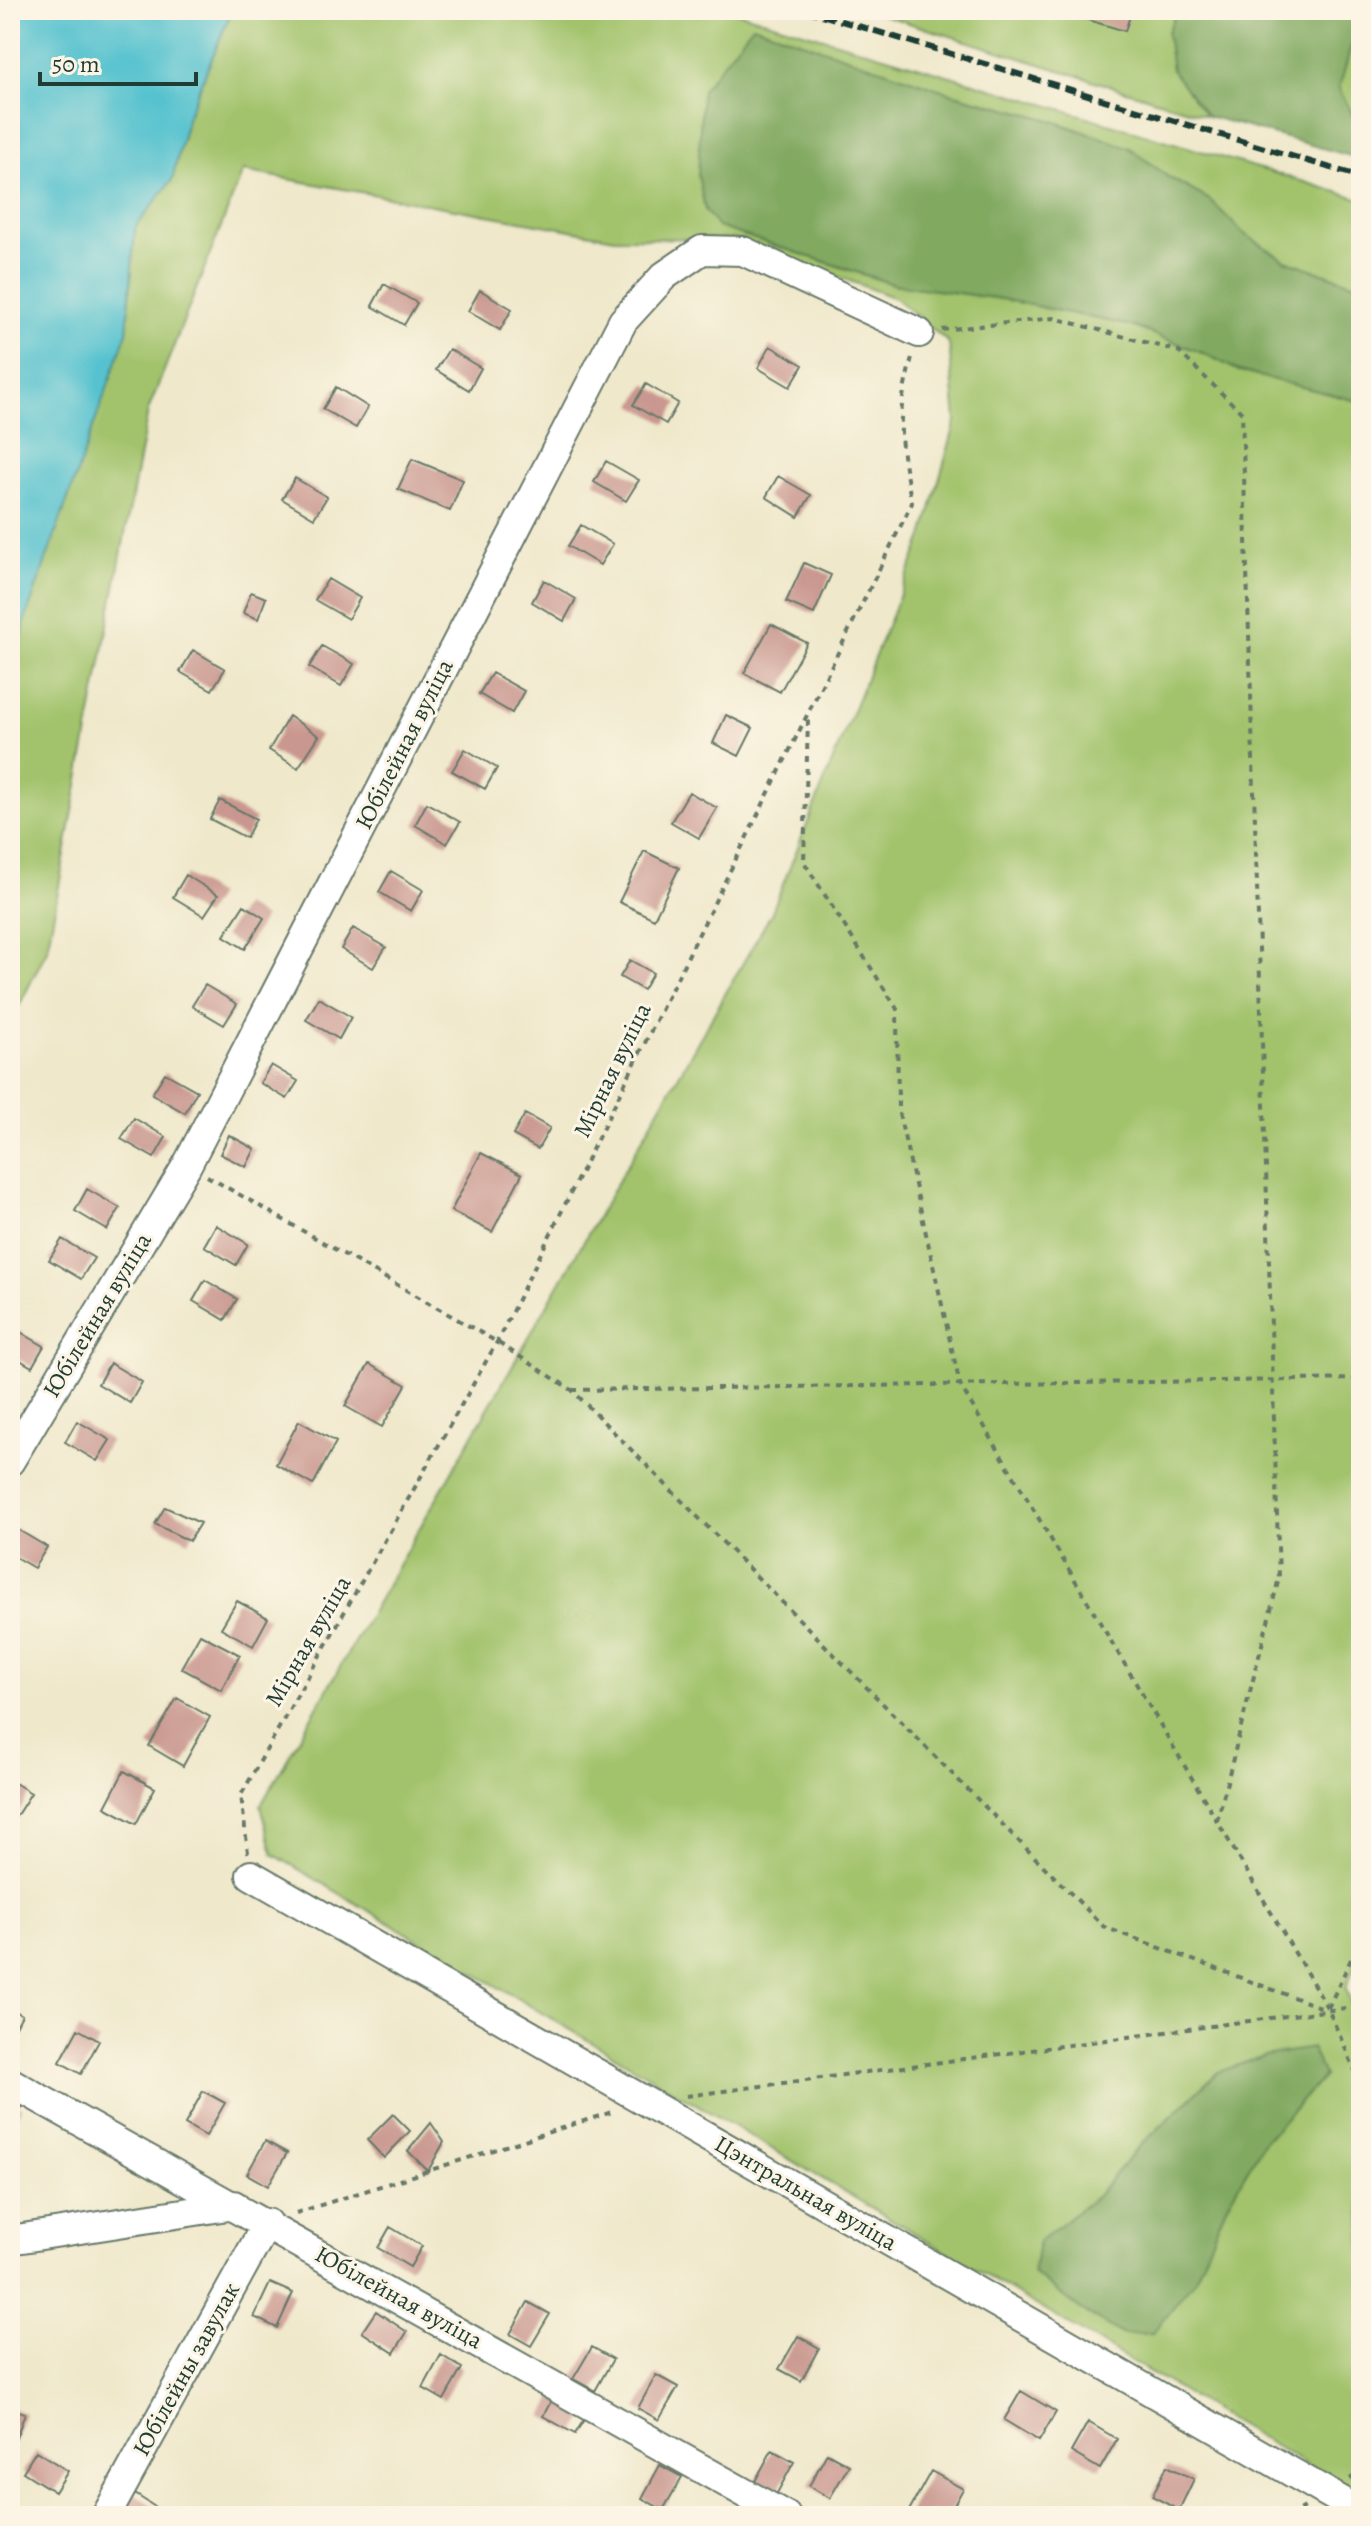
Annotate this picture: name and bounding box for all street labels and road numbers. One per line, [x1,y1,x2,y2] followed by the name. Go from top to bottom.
[347,653,461,835] street label: Юбілейная вуліца
[566,997,658,1143] street label: Мірная вуліца
[35,1227,159,1403] street label: Юбілейная вуліца
[258,1570,358,1712] street label: Мірная вуліца
[709,2128,903,2258] street label: Цэнтральная вуліца
[309,2238,489,2356] street label: Юбілейная вуліца
[125,2276,247,2462] street label: Юбілейны завулак

